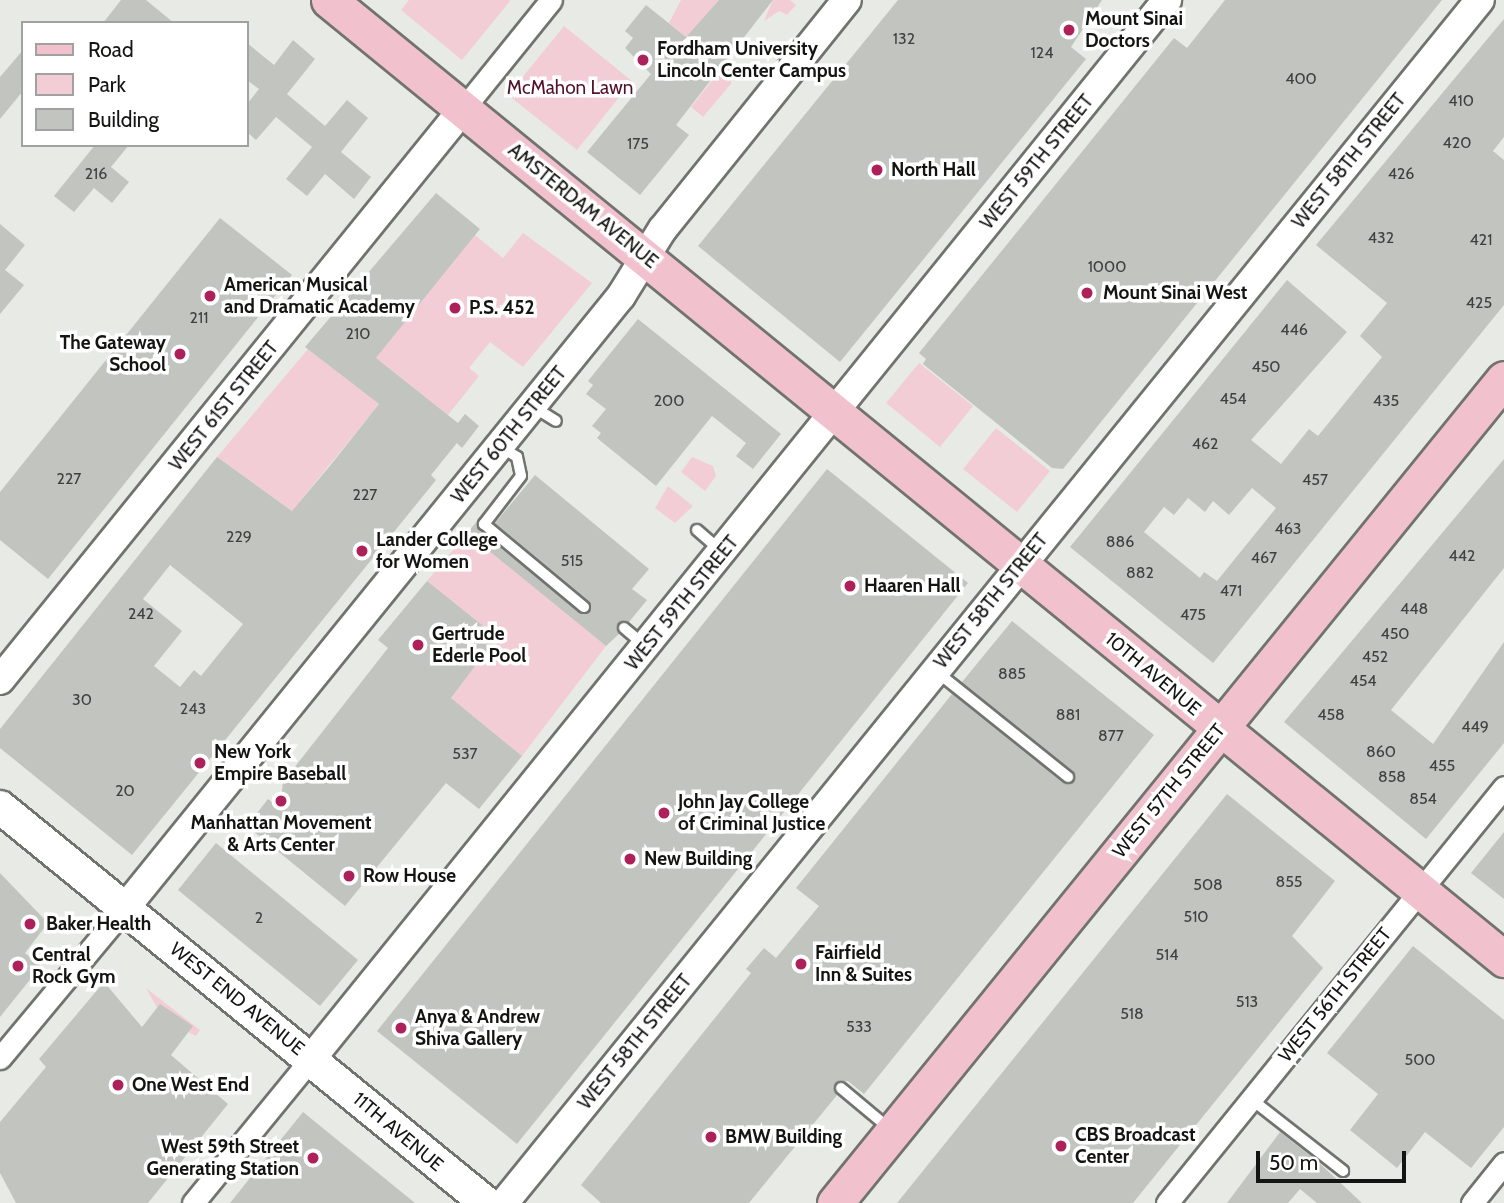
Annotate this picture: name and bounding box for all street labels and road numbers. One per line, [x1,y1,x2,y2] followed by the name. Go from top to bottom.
[1287,89,1411,233] street label: WEST 58TH STREET
[976,90,1098,234] street label: WEST 59TH STREET
[504,139,662,273] street label: AMSTERDAM AVENUE
[165,337,283,475] street label: WEST 61ST STREET
[447,362,571,508] street label: WEST 60TH STREET
[929,529,1053,673] street label: WEST 58TH STREET
[621,531,743,675] street label: WEST 59TH STREET
[1101,628,1205,720] street label: 10TH AVENUE
[1108,719,1230,863] street label: WEST 57TH STREET
[1274,923,1396,1067] street label: WEST 56TH STREET
[165,938,309,1060] street label: WEST END AVENUE
[573,970,697,1114] street label: WEST 58TH STREET
[348,1088,448,1176] street label: 11TH AVENUE

